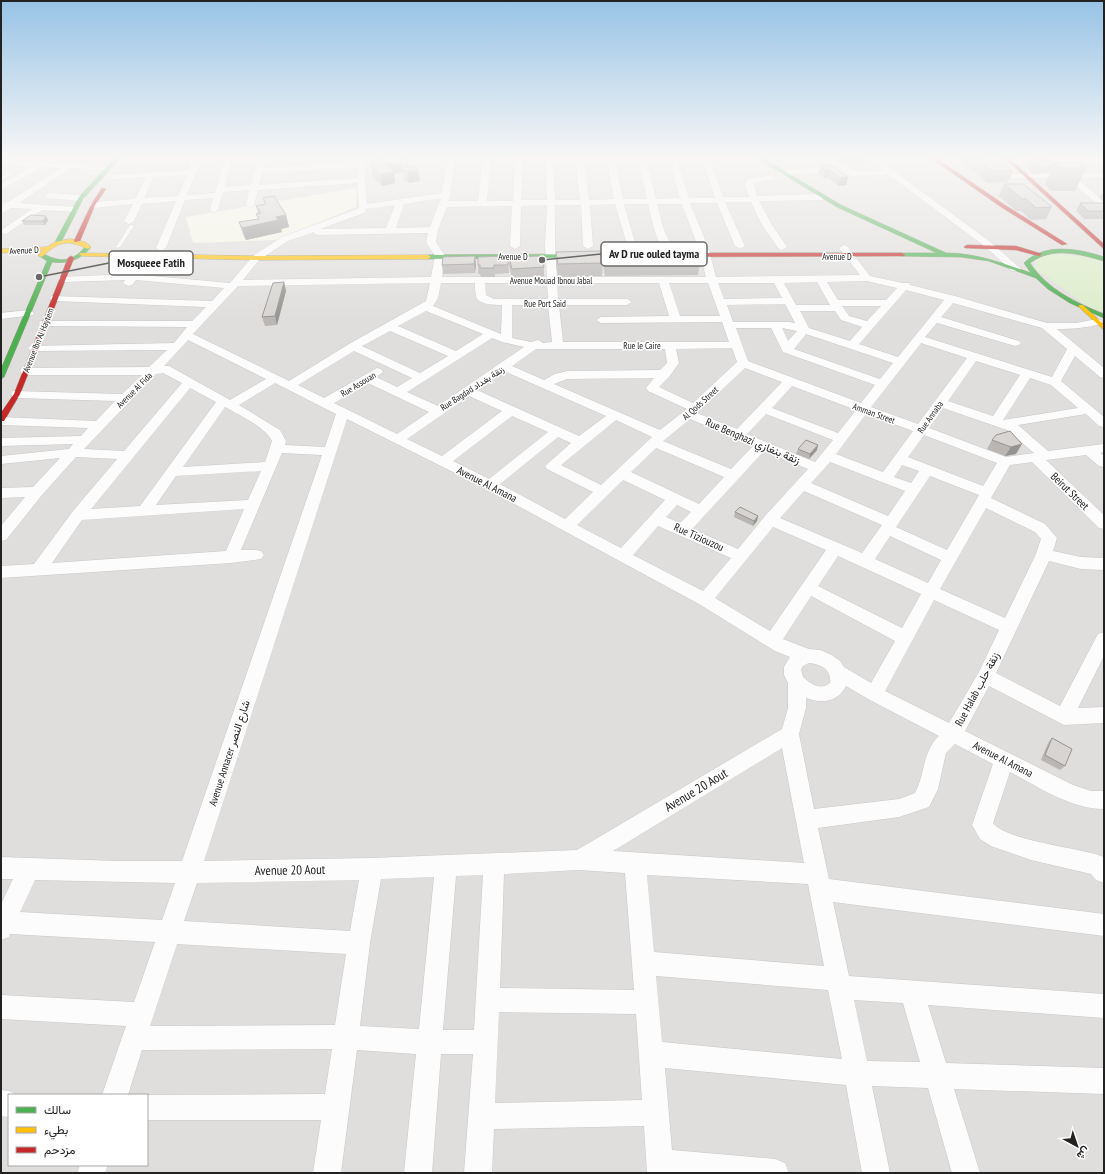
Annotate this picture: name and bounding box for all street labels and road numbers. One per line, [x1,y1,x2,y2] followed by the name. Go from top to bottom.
[9,244,39,256] street label: Avenue D
[498,251,528,262] street label: Avenue D
[822,251,852,262] street label: Avenue D
[510,275,593,286] street label: Avenue Mouad Ibnou Jabal
[524,298,566,309] street label: Rue Port Said
[20,306,56,374] street label: Avenue Ibn Al Haytem
[623,340,661,351] street label: Rue le Caire
[438,363,507,414] street label: Rue Bagdad زنقة بغداد
[338,369,378,399] street label: Rue Assouan
[114,370,154,410] street label: Avenue Al Fida
[680,384,721,422] street label: Al Qods Street
[915,398,945,435] street label: Rue Annaba
[851,400,897,426] street label: Amman Street
[702,415,803,470] street label: Rue Benghazi زنقة بنغازي
[455,463,519,505] street label: Avenue Al Amana
[1048,469,1092,513] street label: Beirut Street
[672,520,726,554] street label: Rue Tiziouzou
[952,649,1003,729] street label: Rue Halab زنقة حلب
[205,698,254,808] street label: Avenue Annacer شارع النصر
[971,738,1035,780] street label: Avenue Al Amana
[661,764,731,815] street label: Avenue 20 Aout
[255,861,326,879] street label: Avenue 20 Aout

